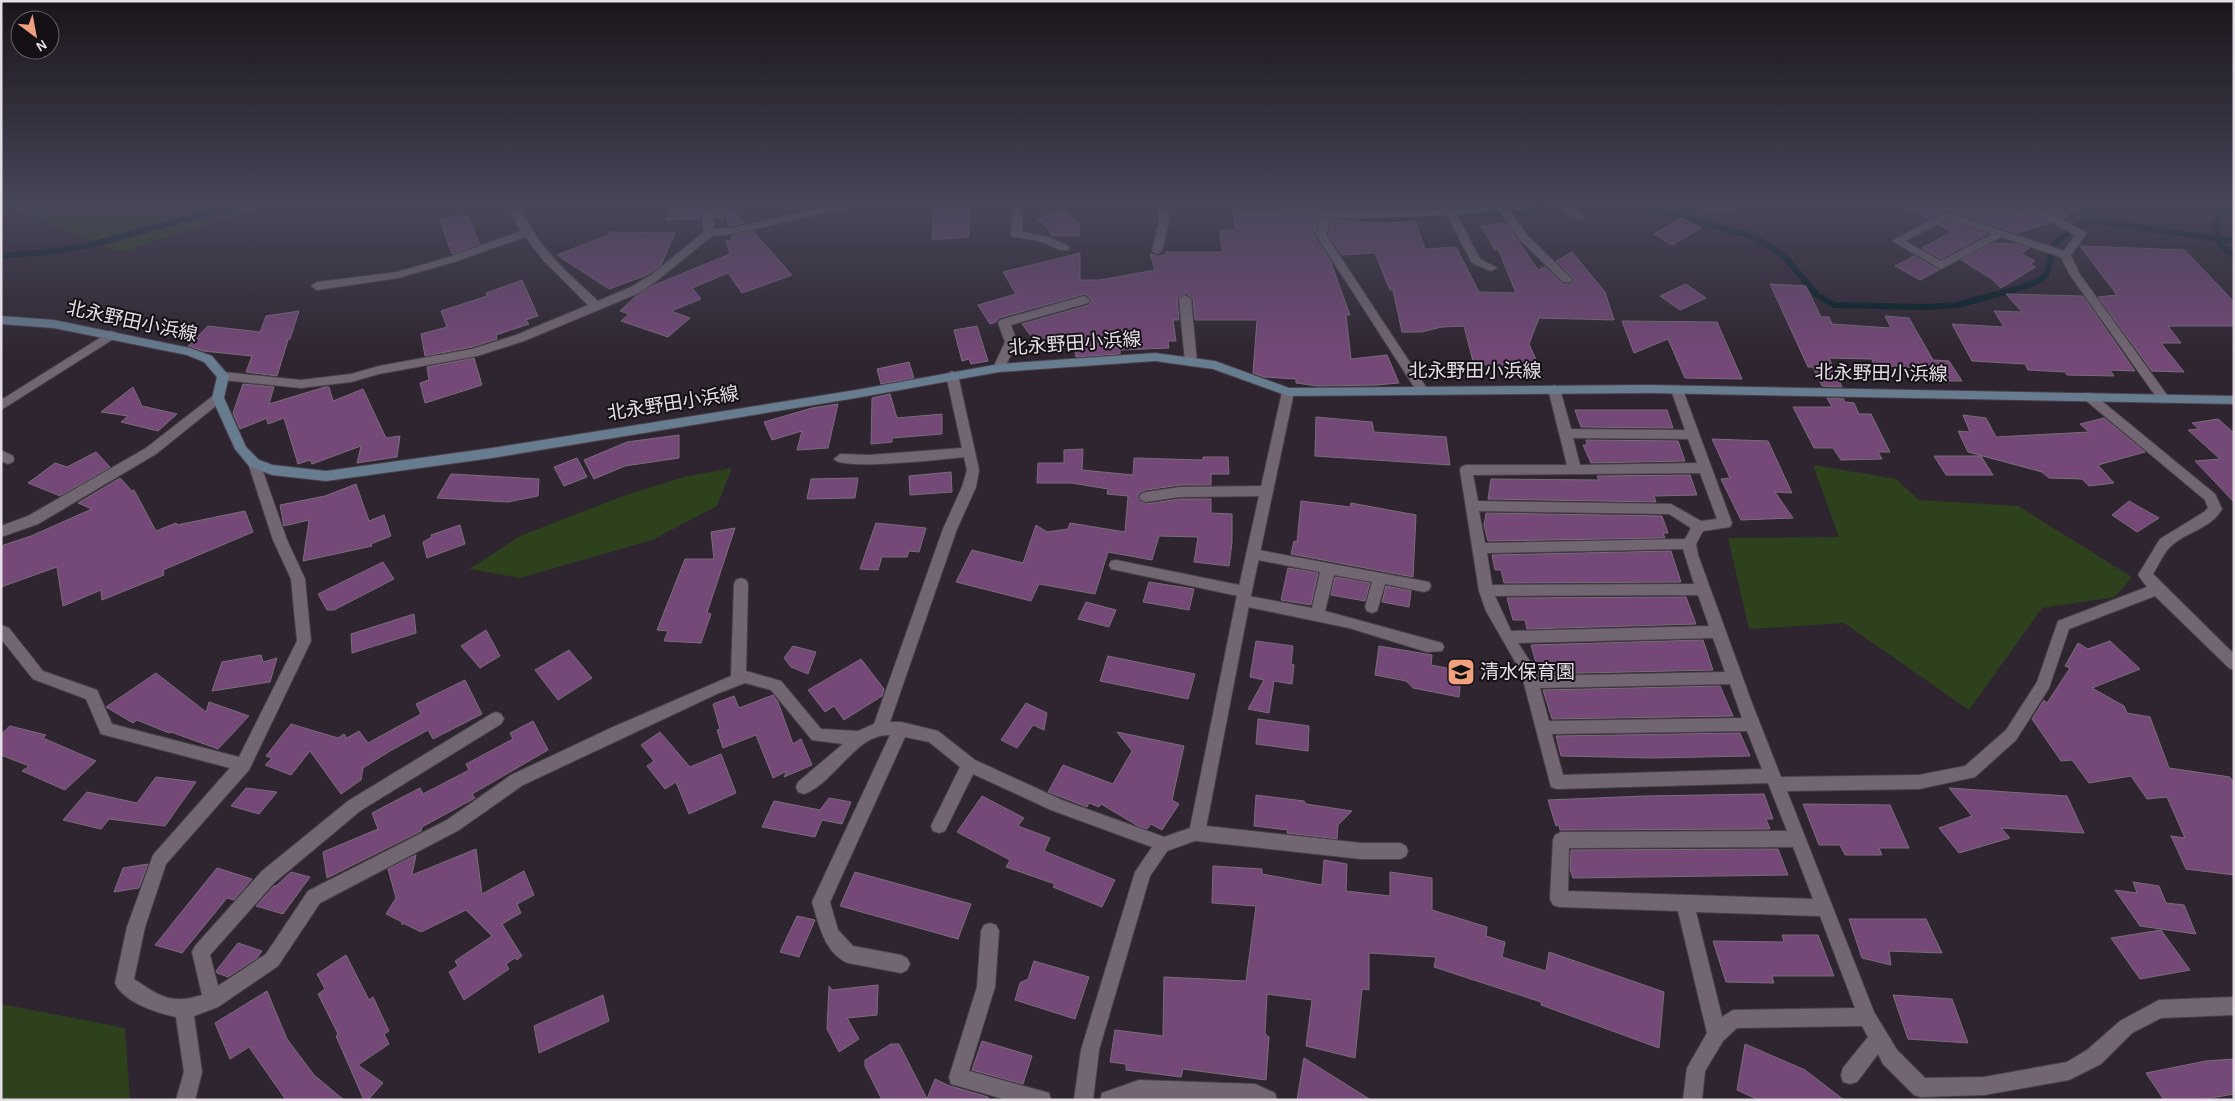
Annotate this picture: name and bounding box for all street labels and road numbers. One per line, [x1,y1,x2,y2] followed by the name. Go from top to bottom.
[65,298,199,345] street label: 北永野田小浜線
[1008,329,1142,358] street label: 北永野田小浜線
[1408,361,1542,381] street label: 北永野田小浜線
[1814,362,1948,385] street label: 北永野田小浜線
[606,383,740,424] street label: 北永野田小浜線

